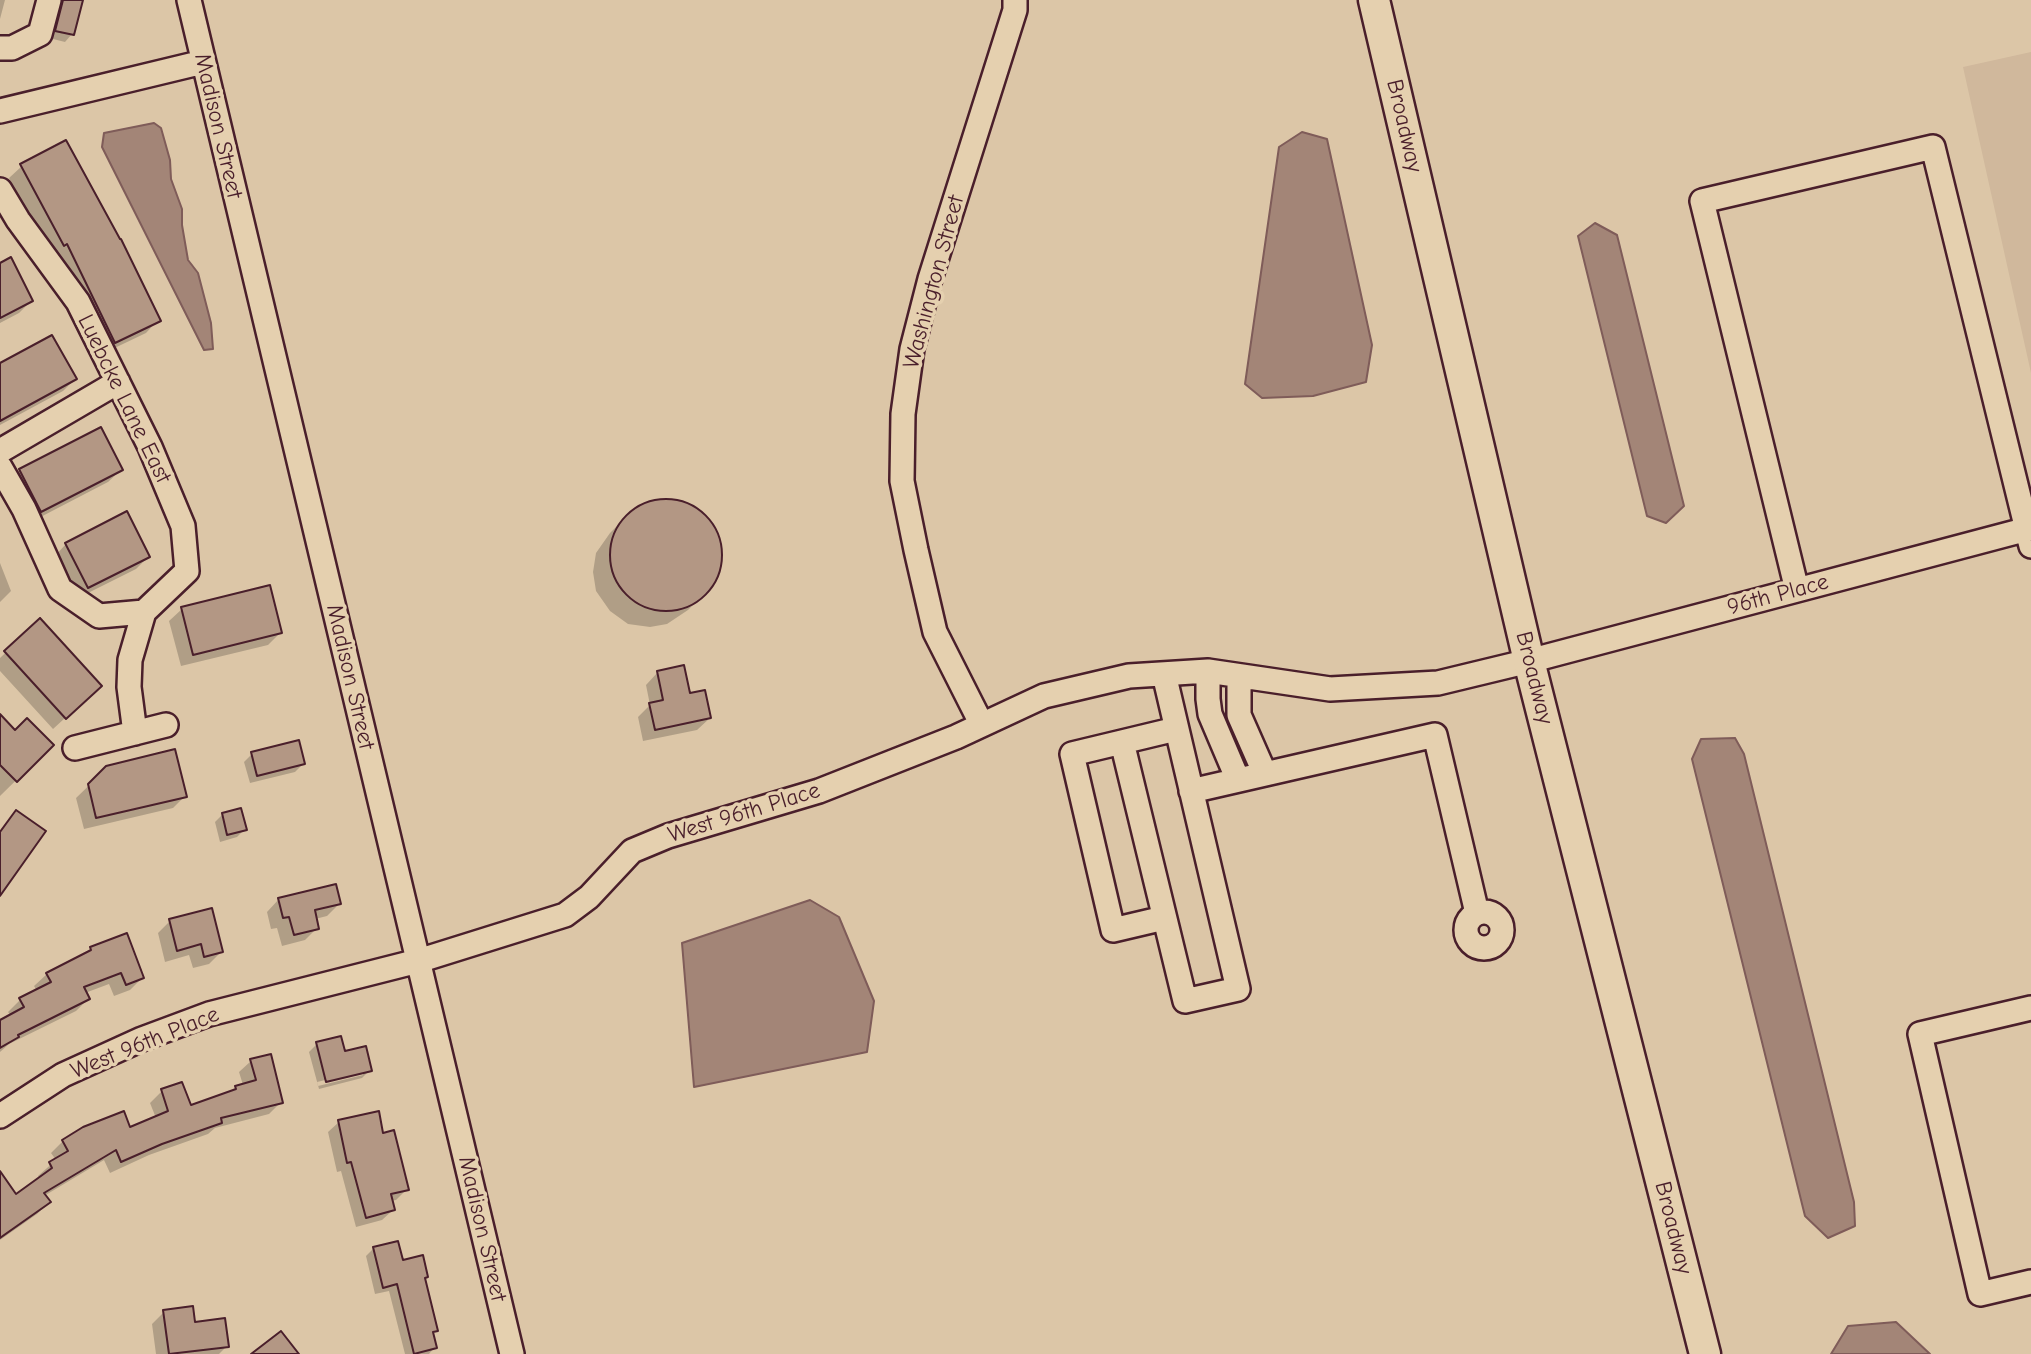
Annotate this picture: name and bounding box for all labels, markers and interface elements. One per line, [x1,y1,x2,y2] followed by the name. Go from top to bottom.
[188,51,248,201] street label: Madison Street
[1380,77,1428,175] street label: Broadway
[898,192,970,372] street label: Washington Street
[71,310,177,488] street label: Luebcke Lane East
[1724,568,1832,622] street label: 96th Place
[320,602,380,752] street label: Madison Street
[1509,629,1559,727] street label: Broadway
[665,777,823,849] street label: West 96th Place
[67,1001,223,1085] street label: West 96th Place
[452,1154,512,1304] street label: Madison Street
[1648,1179,1698,1277] street label: Broadway

